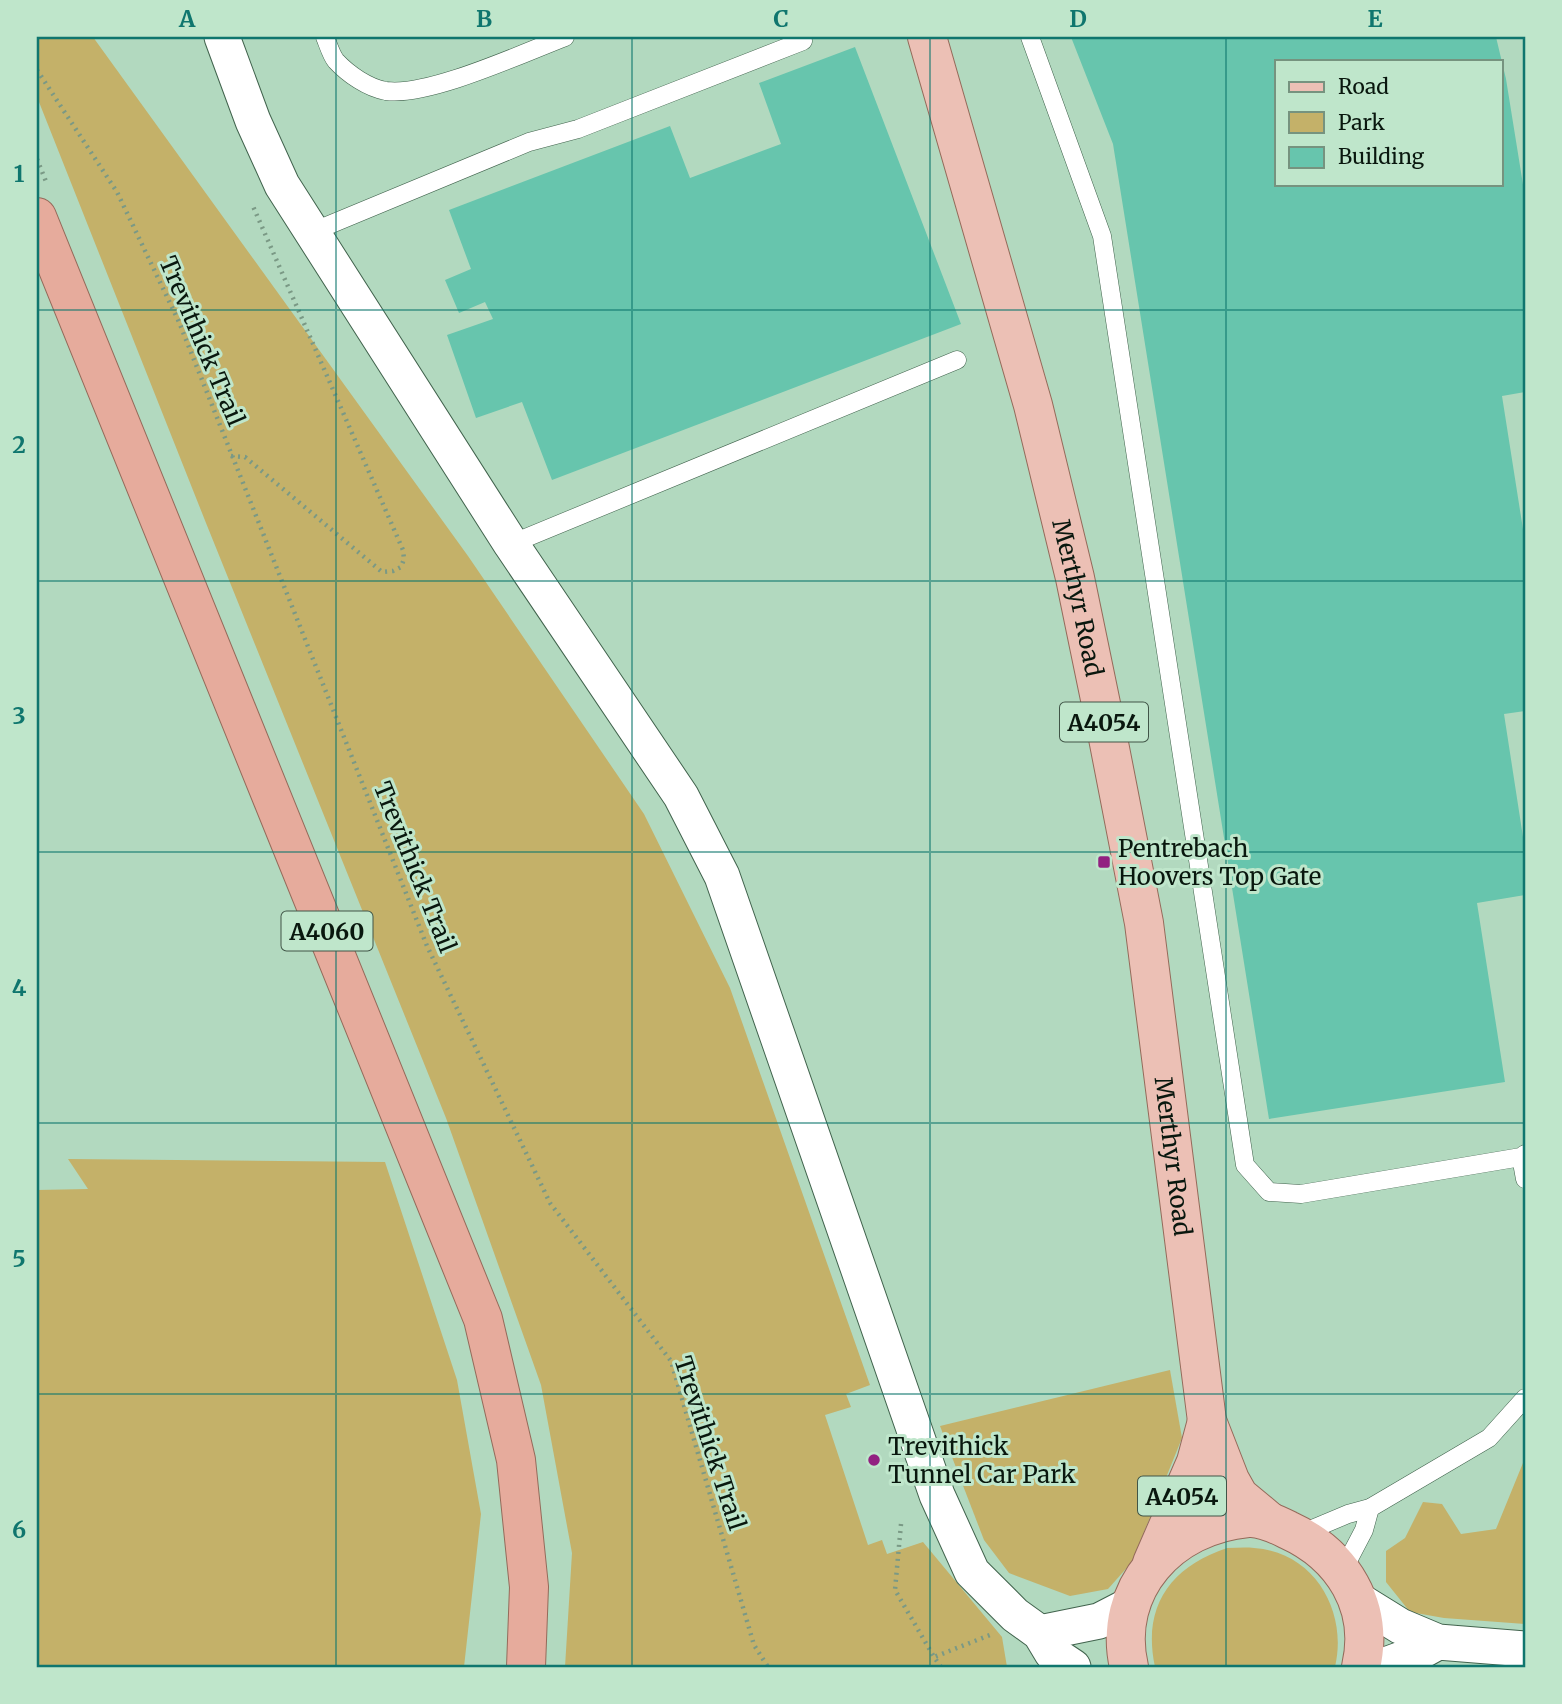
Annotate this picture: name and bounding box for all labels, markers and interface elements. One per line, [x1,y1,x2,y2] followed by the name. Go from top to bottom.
[178,4,196,33] text: A
[476,4,492,33] text: B
[773,4,789,33] text: C
[1069,4,1087,33] text: D
[1367,4,1383,33] text: E
[1275,60,1502,186] legend
[1338,73,1389,100] text: Road
[1338,109,1385,136] text: Park
[1338,143,1425,170] text: Building
[14,159,25,188] text: 1
[152,251,252,431] street label: Trevithick Trail
[12,430,26,459] text: 2
[1046,516,1110,679] street label: Merthyr Road
[12,701,26,730] text: 3
[1060,702,1148,742] road number: A4054
[367,777,463,957] street label: Trevithick Trail
[1118,833,1321,892] place label: Pentrebach Hoovers Top Gate
[1096,854,1112,870] marker: Pentrebach Hoovers Top Gate
[282,912,372,950] road number: A4060
[12,973,27,1002] text: 4
[1148,1075,1199,1238] street label: Merthyr Road
[12,1244,26,1273] text: 5
[667,1352,753,1534] street label: Trevithick Trail
[888,1431,1076,1490] place label: Trevithick Tunnel Car Park
[866,1452,882,1468] marker: Trevithick Tunnel Car Park
[1138,1476,1226,1516] road number: A4054
[12,1515,26,1544] text: 6

